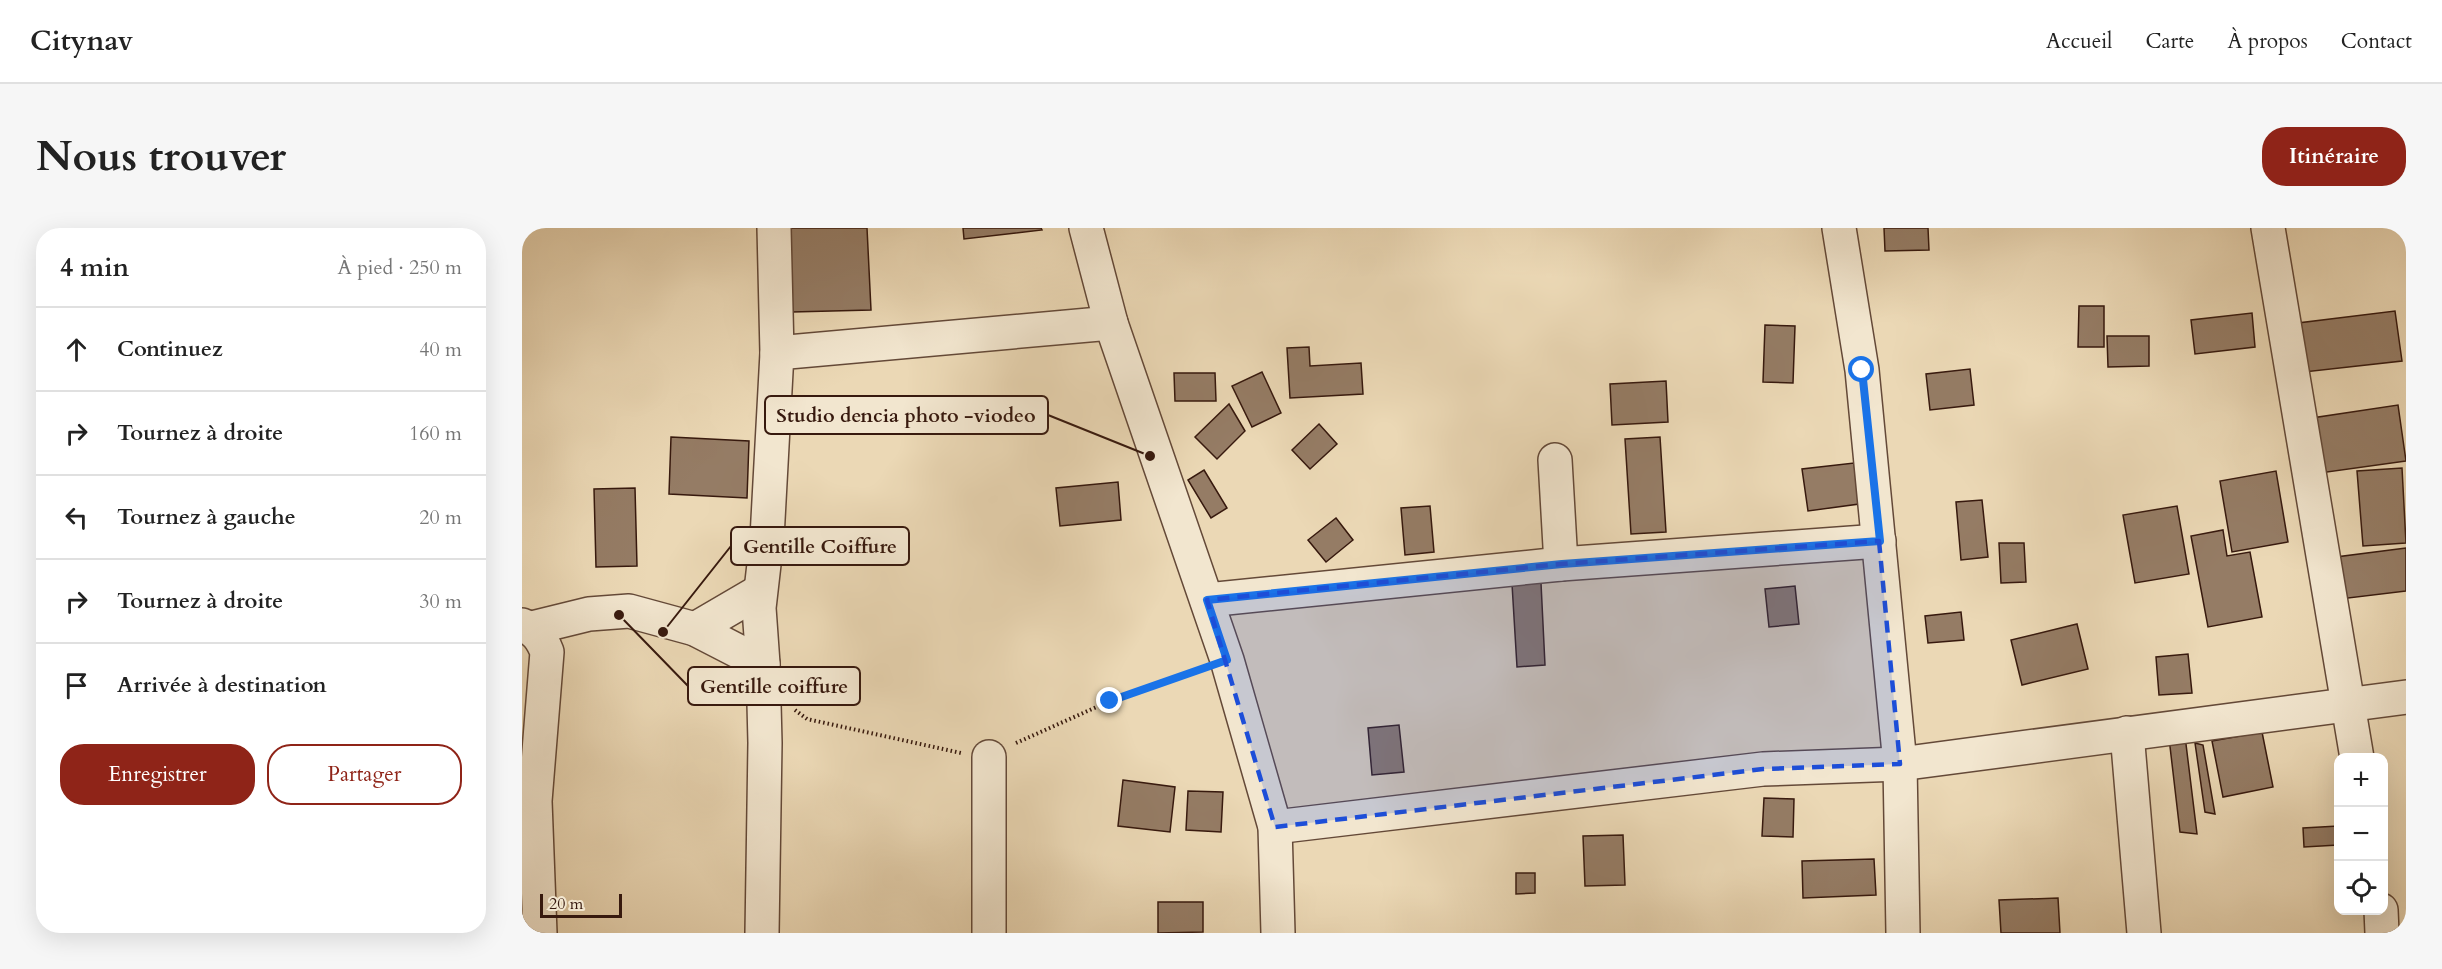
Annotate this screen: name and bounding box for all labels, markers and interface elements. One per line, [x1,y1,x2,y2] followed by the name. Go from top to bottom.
[30,22,133,60] text: Citynav
[2046,27,2112,56] text: Accueil
[2145,27,2194,56] text: Carte
[2227,27,2308,56] text: À propos
[2341,27,2412,56] text: Contact
[2262,127,2406,186] button: Itinéraire
[36,128,286,185] text: Nous trouver
[60,250,129,285] text: 4 min
[338,254,462,281] text: À pied · 250 m
[60,333,93,366] icon: ahead
[117,334,223,364] text: Continuez
[419,336,462,363] text: 40 m
[1848,356,1874,382] route start
[765,396,1048,434] callout: Studio dencia photo -viodeo
[776,402,1036,429] text: Studio dencia photo -viodeo
[60,417,93,450] icon: right
[117,418,283,448] text: Tournez à droite
[409,420,462,447] text: 160 m
[60,501,93,534] icon: left
[117,502,296,532] text: Tournez à gauche
[419,504,462,531] text: 20 m
[731,527,909,565] callout: Gentille Coiffure
[743,533,897,560] text: Gentille Coiffure
[60,585,93,618] icon: right
[117,586,283,616] text: Tournez à droite
[419,588,462,615] text: 30 m
[688,667,860,705] callout: Gentille coiffure
[60,669,93,702] icon: arrive
[117,670,327,700] text: Arrivée à destination
[700,673,848,700] text: Gentille coiffure
[1096,687,1122,713] route end
[60,744,255,805] button: Enregistrer
[267,744,462,805] button: Partager
[2334,753,2388,915] map controls
[2334,753,2388,807] button: +
[2334,807,2388,861] button: −
[2334,861,2388,915] button: locate
[540,891,622,918] scale bar
[549,893,583,915] text: 20 m

